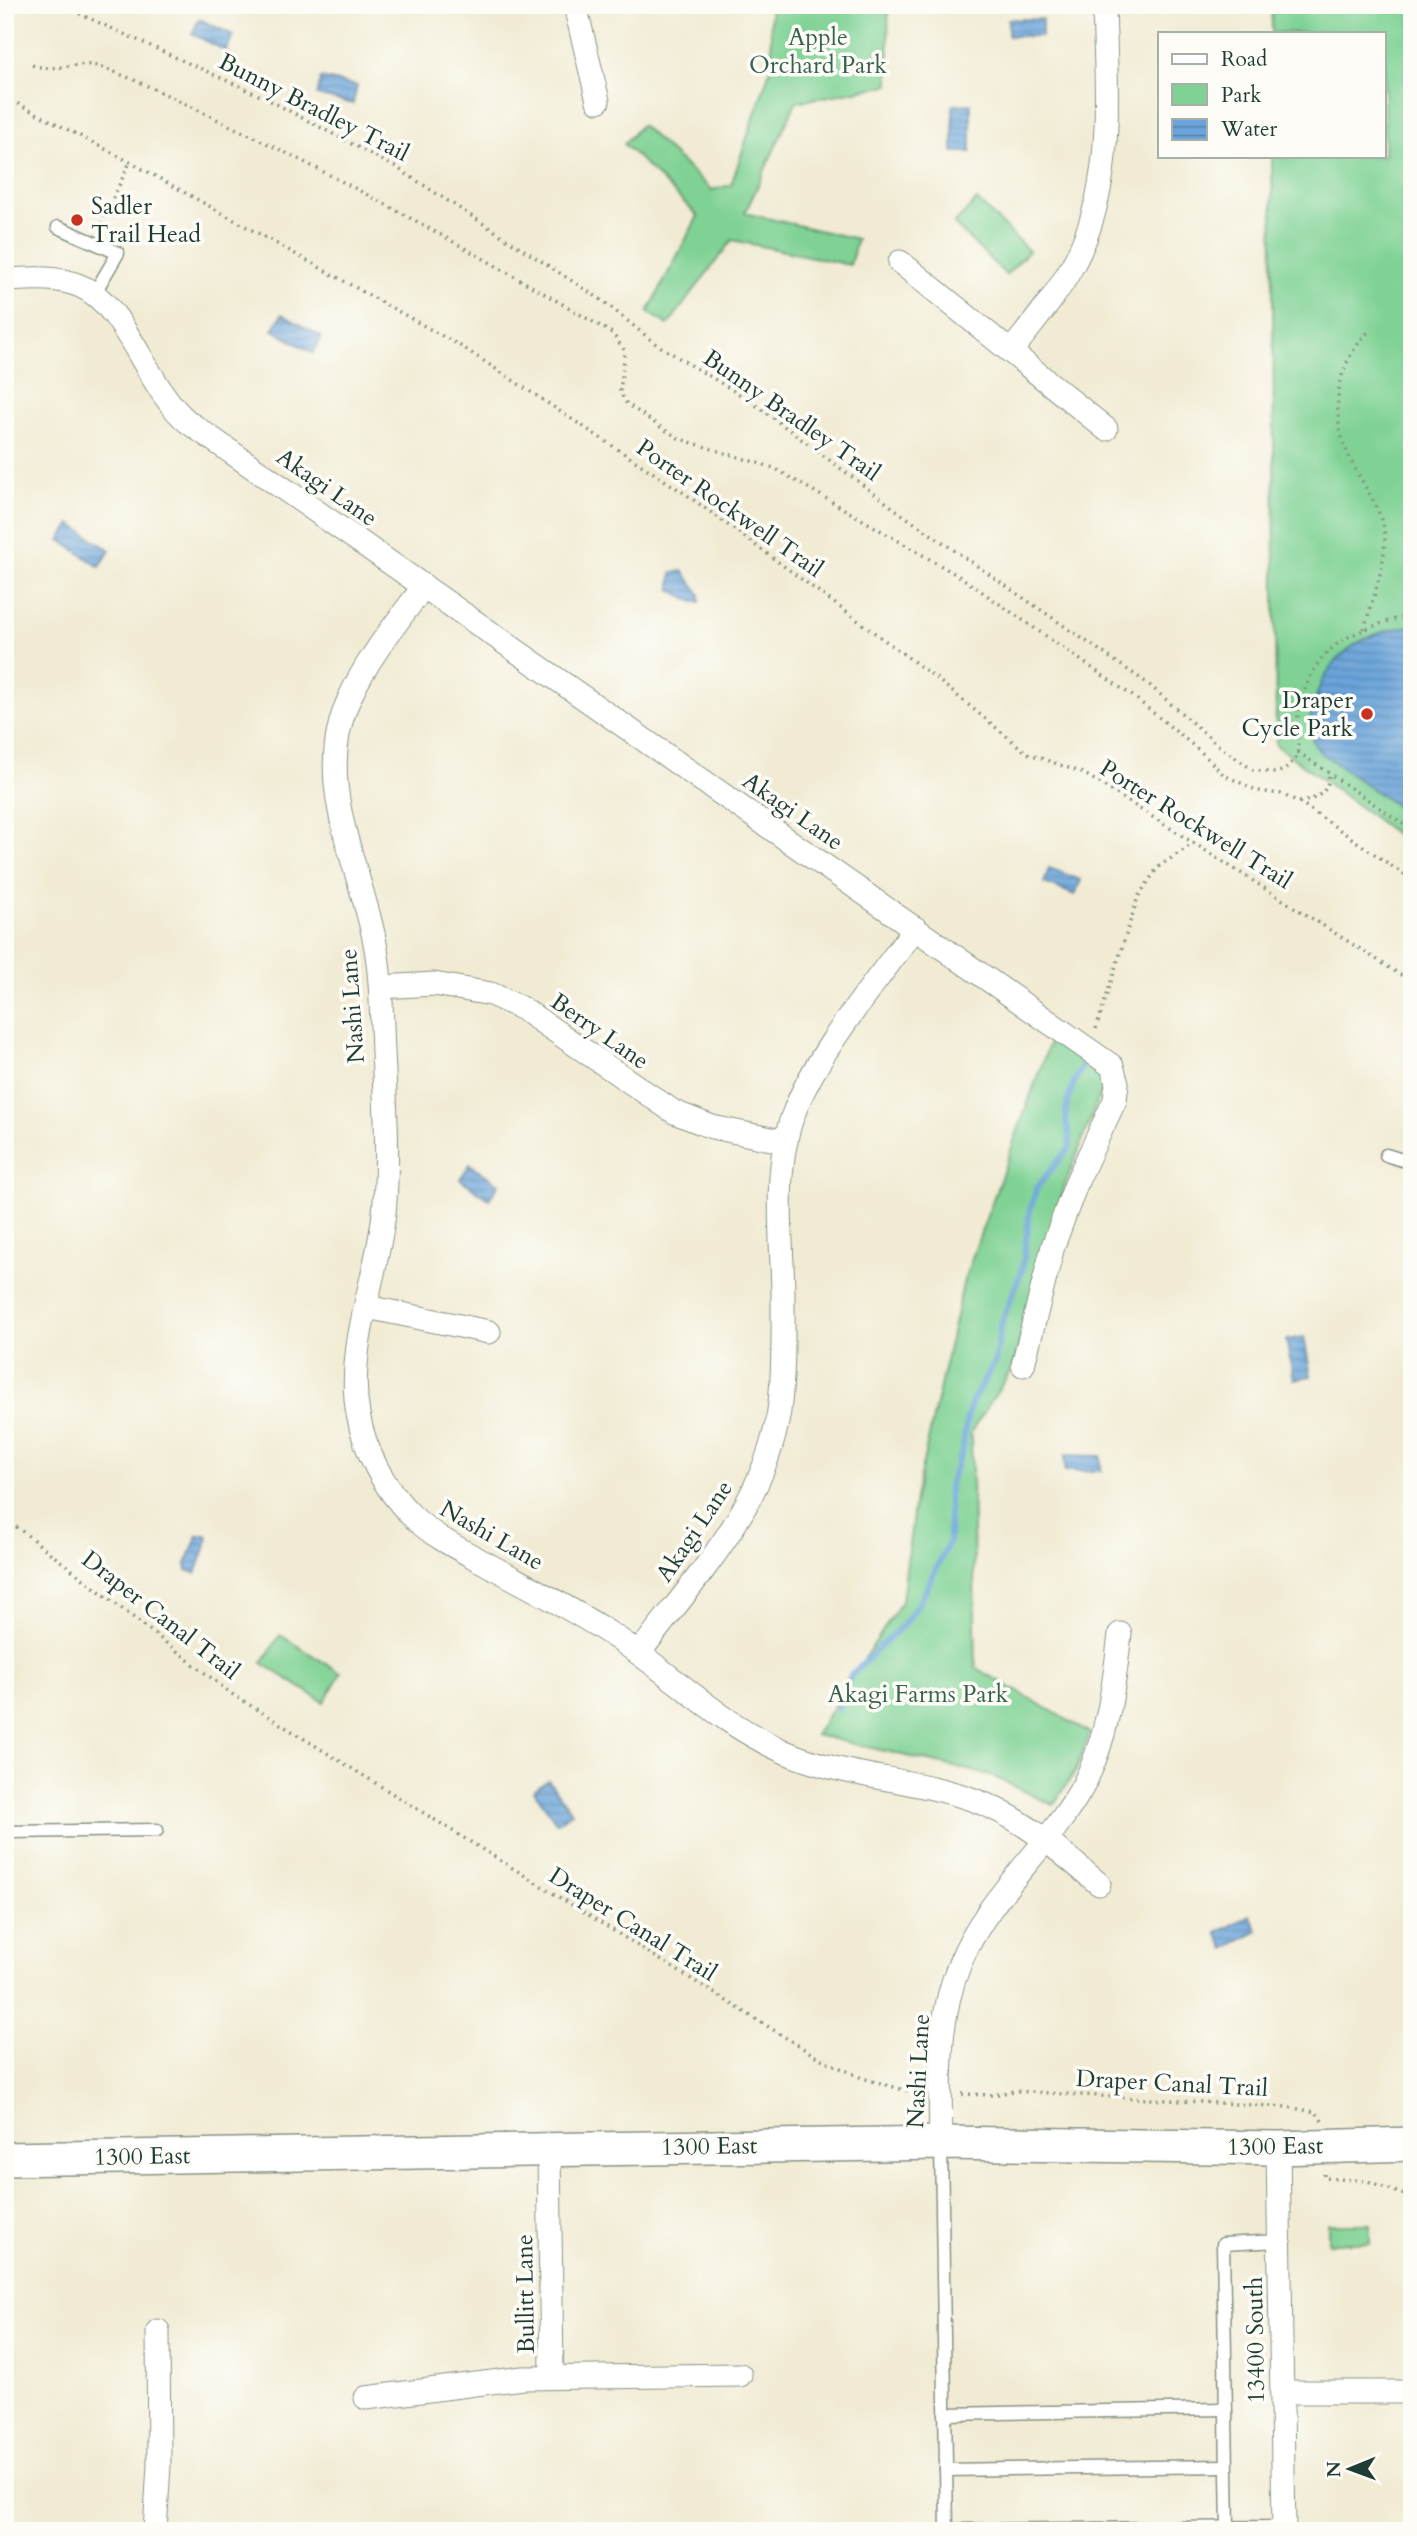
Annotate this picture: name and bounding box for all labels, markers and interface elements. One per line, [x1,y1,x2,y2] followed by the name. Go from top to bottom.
[749,21,887,82] park label: Apple Orchard Park
[1158,32,1386,158] legend
[213,45,415,170] street label: Bunny Bradley Trail
[1221,45,1267,74] text: Road
[1221,81,1262,110] text: Park
[1220,115,1277,144] text: Water
[91,190,201,251] place label: Sadler Trail Head
[69,212,85,228] marker: Sadler Trail Head
[696,342,887,489] street label: Bunny Bradley Trail
[630,431,830,585] street label: Porter Rockwell Trail
[270,441,384,534] street label: Akagi Lane
[1241,684,1353,745] place label: Draper Cycle Park
[1359,706,1375,722] marker: Draper Cycle Park
[1093,752,1298,897] street label: Porter Rockwell Trail
[736,765,850,858] street label: Akagi Lane
[332,948,373,1064] street label: Nashi Lane
[544,985,656,1077] street label: Berry Lane
[648,1474,741,1589] street label: Akagi Lane
[434,1492,550,1578] street label: Nashi Lane
[75,1543,247,1688] street label: Draper Canal Trail
[828,1678,1008,1711] park label: Akagi Farms Park
[542,1859,723,1989] street label: Draper Canal Trail
[899,2013,938,2129] street label: Nashi Lane
[1075,2062,1269,2105] street label: Draper Canal Trail
[661,2129,758,2164] street label: 1300 East
[1227,2129,1324,2164] street label: 1300 East
[94,2139,191,2174] street label: 1300 East
[508,2234,543,2354] street label: Bullitt Lane
[1238,2276,1273,2404] street label: 13400 South
[1316,2434,1386,2504] north arrow
[1321,2460,1347,2478] text: N

